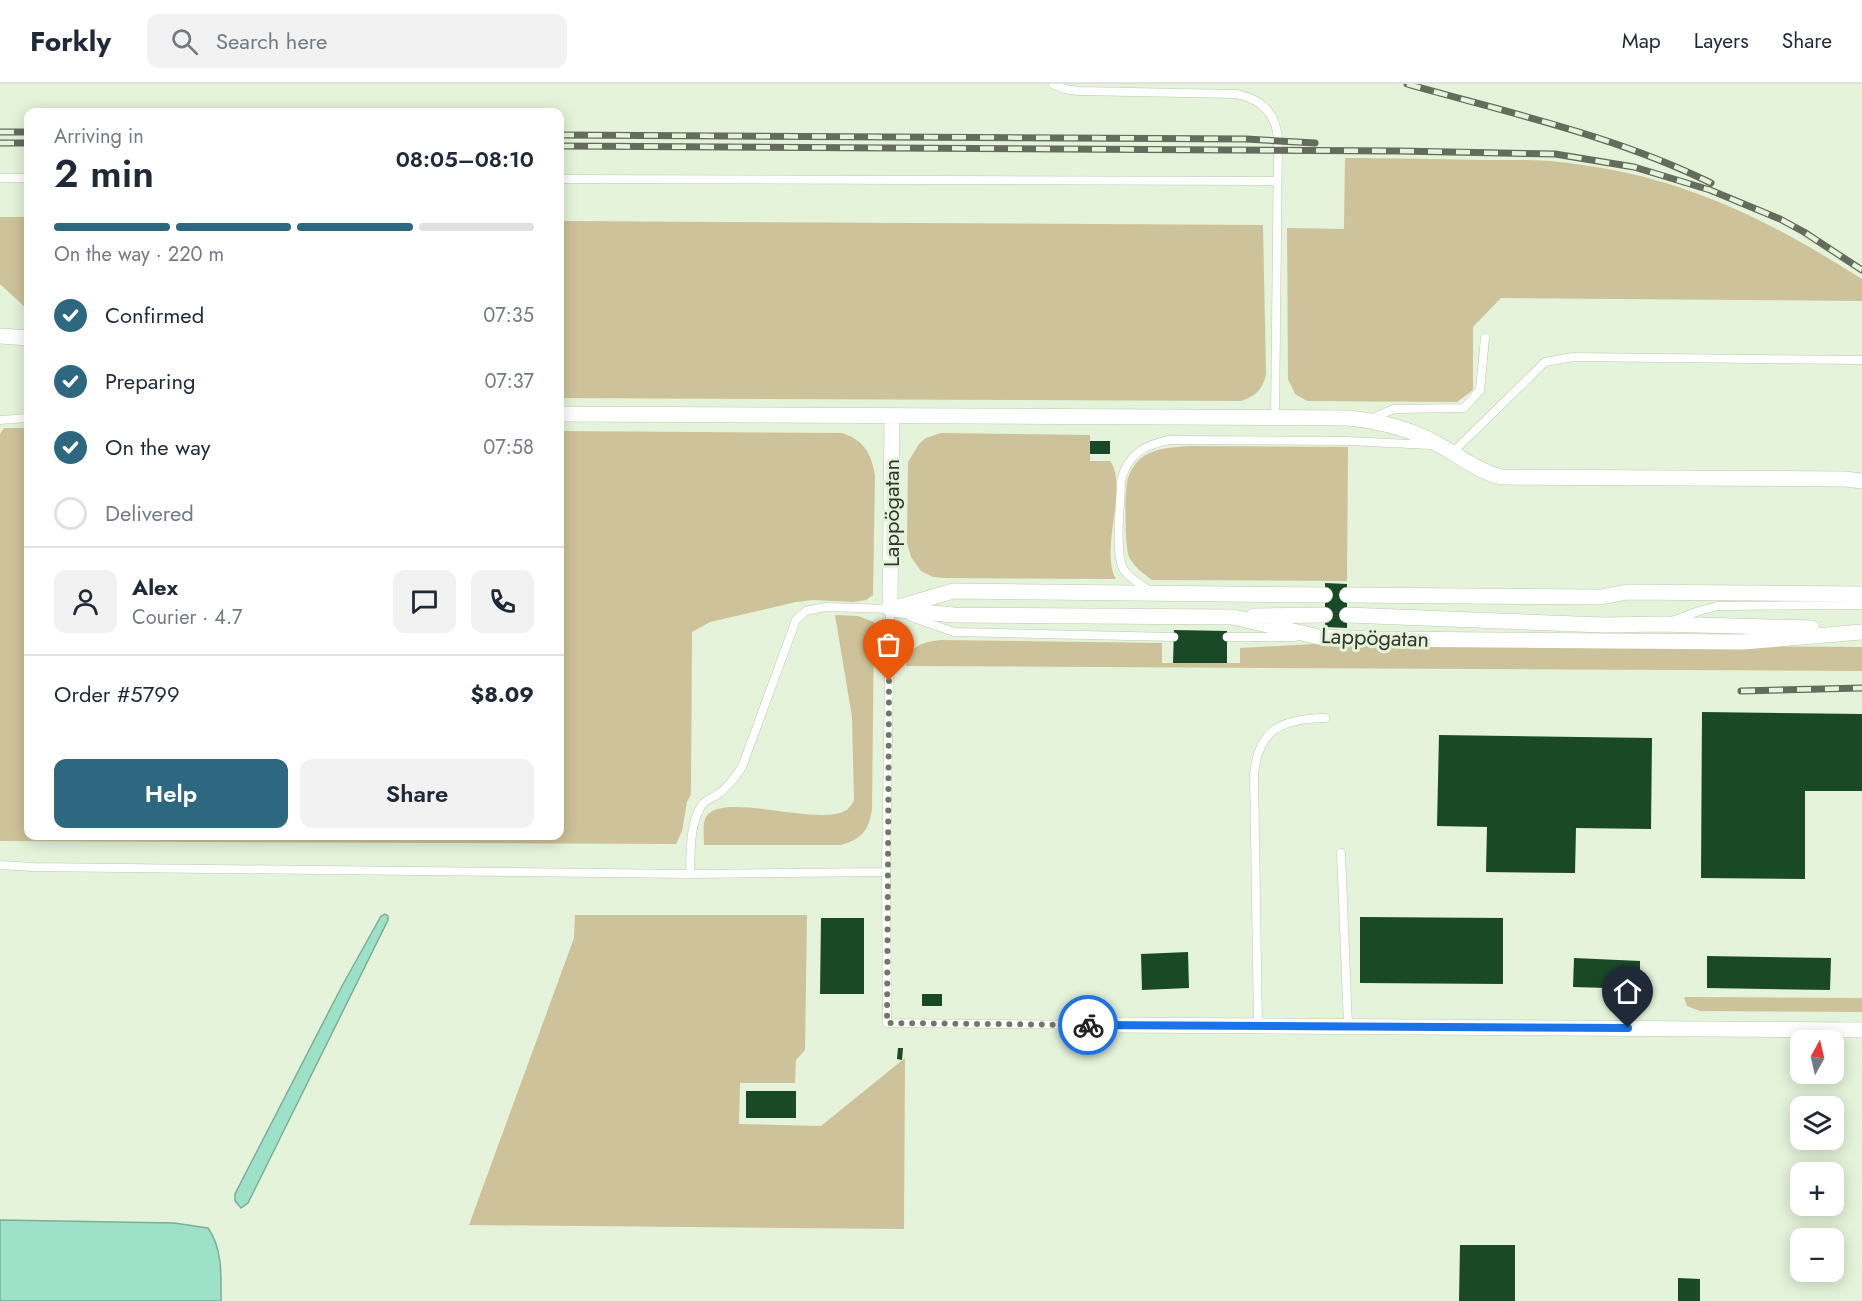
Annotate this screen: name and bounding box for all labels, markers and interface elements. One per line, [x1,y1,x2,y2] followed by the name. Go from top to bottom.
[147,14,567,68] search box
[30,21,111,62] text: Forkly
[168,25,201,58] icon: search
[216,25,327,57] text: Search here
[1622,26,1661,56] text: Map
[1694,26,1749,56] text: Layers
[1782,26,1832,56] text: Share
[54,122,144,151] text: Arriving in
[396,143,534,175] text: 08:05–08:10
[54,145,154,202] text: 2 min
[54,240,224,269] text: On the way · 220 m
[54,299,87,332] icon: check
[105,299,204,331] text: Confirmed
[483,301,534,330] text: 07:35
[54,365,87,398] icon: check
[105,365,196,397] text: Preparing
[484,367,534,396] text: 07:37
[54,431,87,464] icon: check
[105,431,210,463] text: On the way
[483,433,534,462] text: 07:58
[875,459,907,567] street label: Lappögatan
[105,497,194,529] text: Delivered
[54,570,117,633] button: person
[393,570,456,633] button: chat
[471,570,534,633] button: phone
[132,571,178,603] text: Alex
[132,603,243,632] text: Courier · 4.7
[863,619,914,681] pin
[1320,619,1430,655] street label: Lappögatan
[872,628,905,661] icon: bag
[54,678,180,710] text: Order #5799
[470,678,534,710] text: $8.09
[54,759,288,828] button: Help
[300,759,534,828] button: Share
[1602,966,1653,1028] pin
[1611,975,1644,1008] icon: home
[1058,995,1118,1055] courier
[1072,1009,1105,1042] icon: bike
[1790,1030,1844,1084] north arrow
[1790,1030,1844,1282] map controls
[1790,1096,1844,1150] button: layers
[1790,1162,1844,1216] button: +
[1790,1228,1844,1282] button: −

